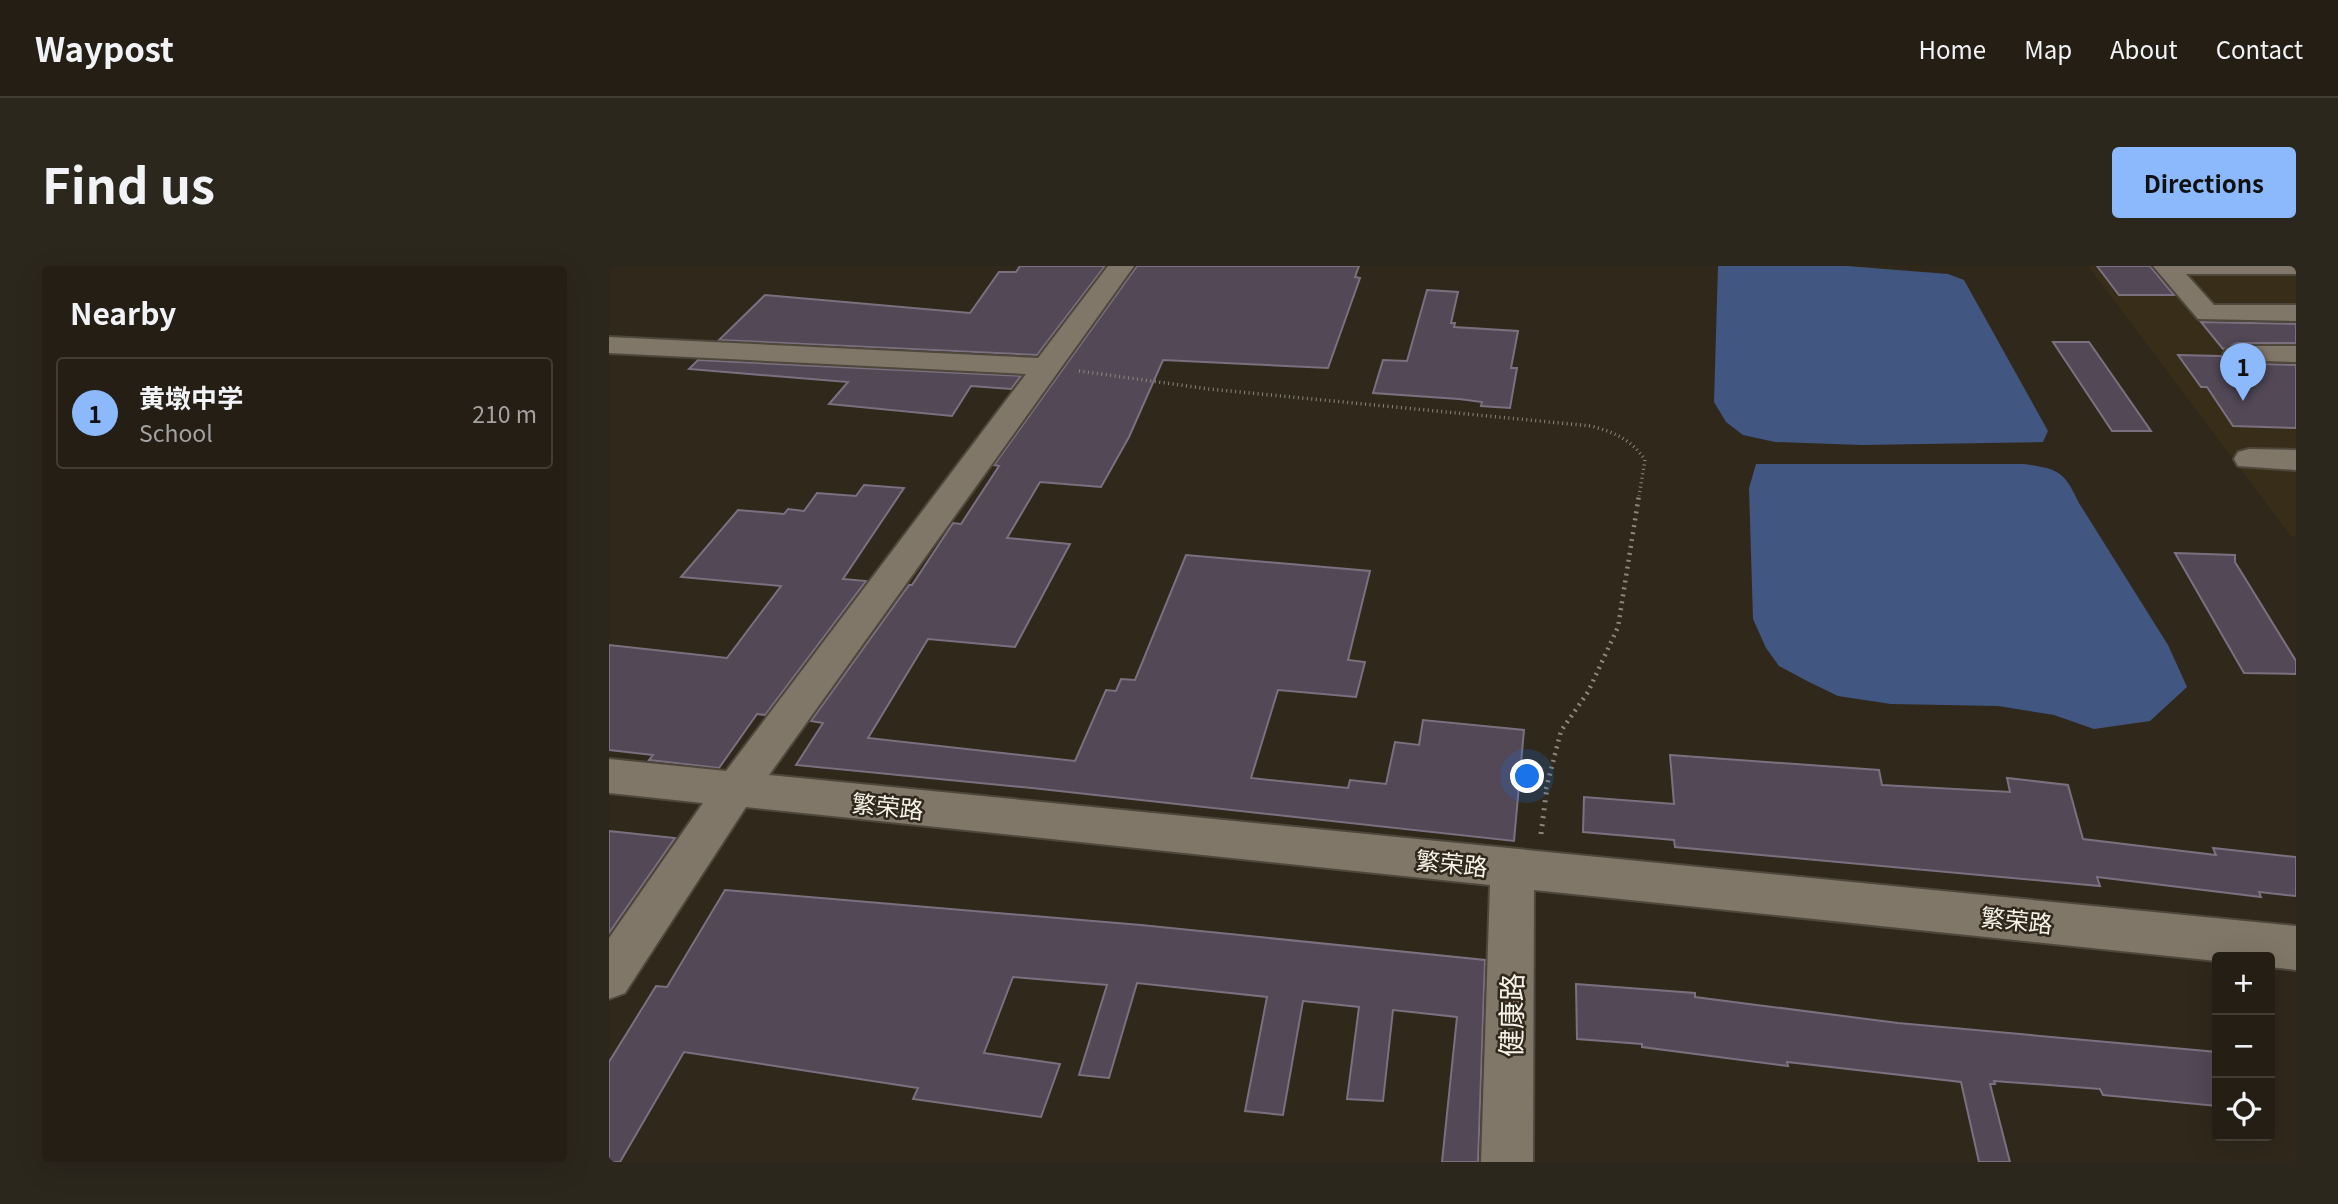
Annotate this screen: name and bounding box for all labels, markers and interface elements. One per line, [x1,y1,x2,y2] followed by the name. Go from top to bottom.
[35,24,174,72] text: Waypost
[1919,31,1986,66] text: Home
[2024,31,2072,66] text: Map
[2110,31,2178,66] text: About
[2216,31,2303,66] text: Contact
[42,147,215,218] text: Find us
[2112,147,2296,218] button: Directions
[70,290,176,334] text: Nearby
[2220,343,2266,401] pin: 1
[139,378,243,415] text: 黄墩中学
[88,396,102,430] text: 1
[472,396,537,430] text: 210 m
[139,415,213,449] text: School
[1510,759,1544,793] your location
[850,784,926,826] street label: 繁荣路
[1414,841,1490,883] street label: 繁荣路
[1979,898,2055,940] street label: 繁荣路
[2212,952,2275,1141] map controls
[2212,952,2275,1015] button: +
[1489,973,1531,1057] street label: 健康路
[2212,1015,2275,1078] button: −
[2212,1078,2275,1141] button: locate

